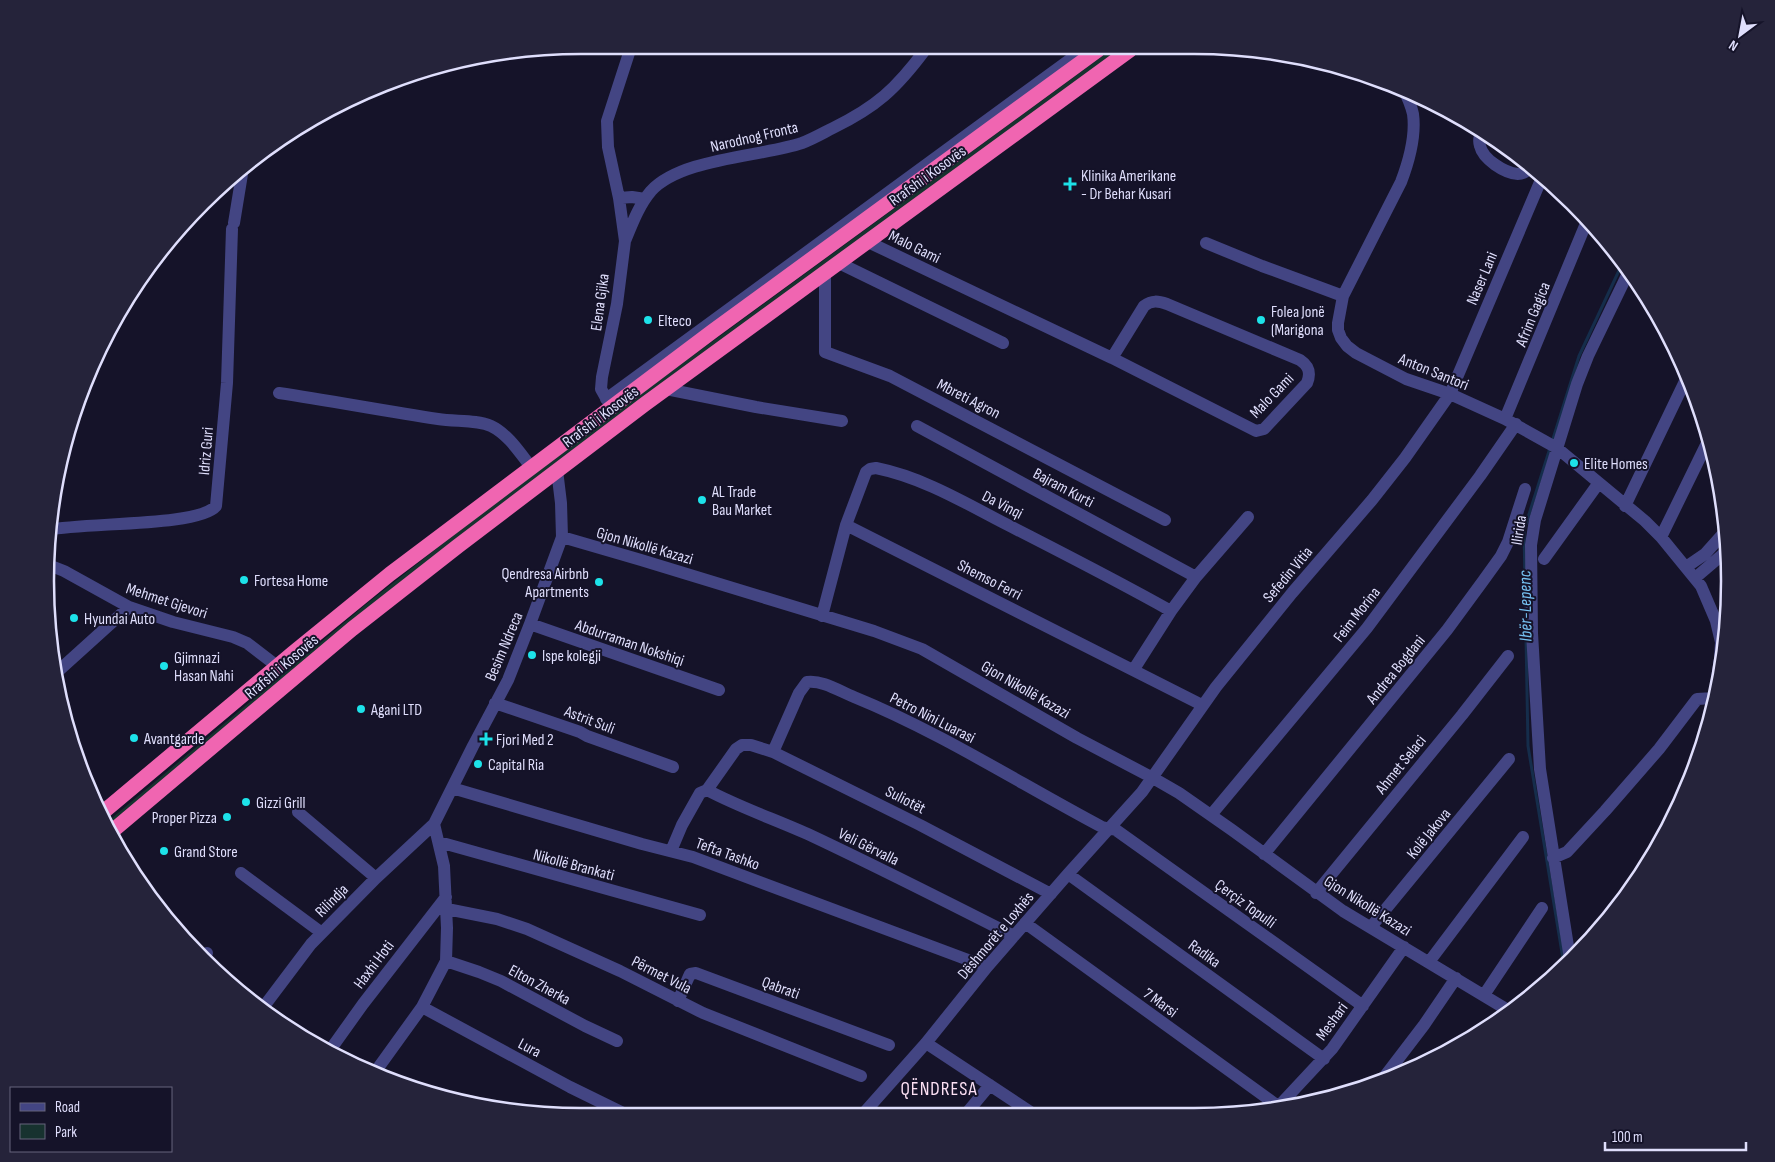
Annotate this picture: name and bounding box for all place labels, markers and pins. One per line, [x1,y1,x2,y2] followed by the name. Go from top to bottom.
[1081,167,1176,204] place label: Klinika Amerikane - Dr Behar Kusari
[1063,177,1077,191] marker: Klinika Amerikane - Dr Behar Kusari
[1271,303,1325,340] place label: Folea Jonë (Marigona
[658,312,692,331] place label: Elteco
[642,314,654,326] marker: Elteco
[1255,314,1267,326] marker: Folea Jonë (Marigona
[1584,455,1648,474] place label: Elite Homes
[1568,457,1580,469] marker: Elite Homes
[711,483,772,520] place label: AL Trade Bau Market
[696,494,708,506] marker: AL Trade Bau Market
[501,565,589,602] place label: Qendresa Airbnb Apartments
[254,572,328,591] place label: Fortesa Home
[238,574,250,586] marker: Fortesa Home
[593,576,605,588] marker: Qendresa Airbnb Apartments
[84,610,155,629] place label: Hyundai Auto
[68,612,80,624] marker: Hyundai Auto
[542,647,601,666] place label: Ispe kolegji
[174,649,234,686] place label: Gjimnazi Hasan Nahi
[526,649,538,661] marker: Ispe kolegji
[158,660,170,672] marker: Gjimnazi Hasan Nahi
[370,701,422,720] place label: Agani LTD
[355,703,367,715] marker: Agani LTD
[143,730,204,749] place label: Avantgarde
[496,731,554,750] place label: Fjori Med 2
[128,732,140,744] marker: Avantgarde
[480,733,492,745] marker: Fjori Med 2
[488,756,544,775] place label: Capital Ria
[472,758,484,770] marker: Capital Ria
[256,794,306,813] place label: Gizzi Grill
[240,796,252,808] marker: Gizzi Grill
[152,809,217,828] place label: Proper Pizza
[221,811,233,823] marker: Proper Pizza
[174,843,238,862] place label: Grand Store
[158,845,170,857] marker: Grand Store

